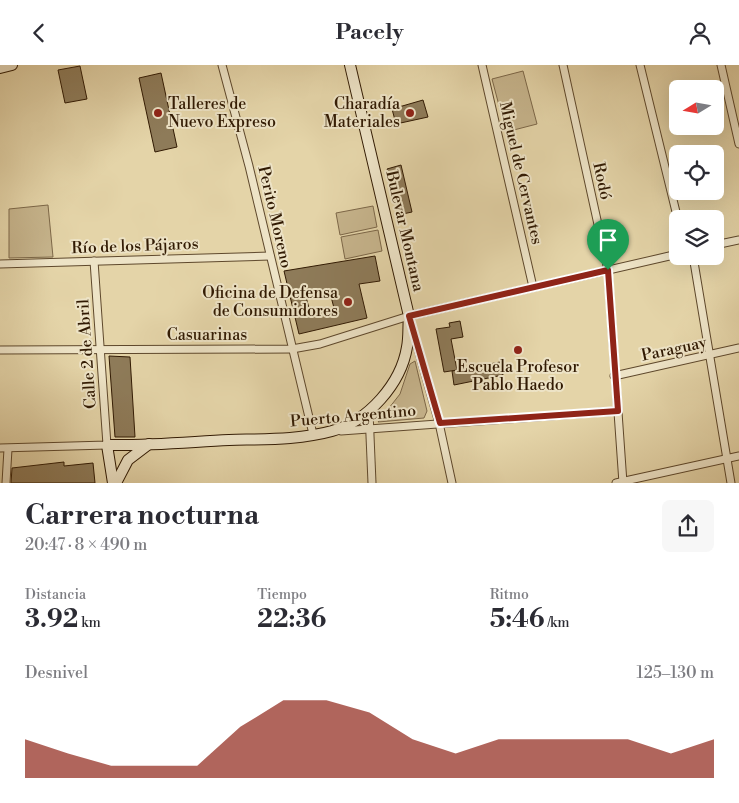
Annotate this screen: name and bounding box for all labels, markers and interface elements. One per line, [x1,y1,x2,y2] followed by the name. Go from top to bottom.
[25,19,53,47] icon: back
[336,19,403,46] text: Pacely
[686,19,714,47] icon: person
[669,80,724,135] north arrow
[669,80,724,265] map controls
[168,94,276,132] place label: Talleres de Nuevo Expreso
[324,94,401,132] place label: Charadía Materiales
[495,100,547,246] street label: Miguel de Cervantes
[152,107,164,119] marker: Talleres de Nuevo Expreso
[404,107,416,119] marker: Charadía Materiales
[669,145,724,200] button: locate
[588,160,616,202] street label: Rodó
[253,164,297,270] street label: Perito Moreno
[381,168,429,294] street label: Bulevar Montana
[669,210,724,265] button: layers
[587,219,629,270] pin
[594,226,622,254] icon: arrive
[71,234,199,258] street label: Río de los Pájaros
[202,283,339,321] place label: Oficina de Defensa de Consumidores
[342,296,354,308] marker: Oficina de Defensa de Consumidores
[73,298,101,410] street label: Calle 2 de Abril
[167,325,247,345] street label: Casuarinas
[639,332,709,366] street label: Paraguay
[512,344,524,356] marker: Escuela Profesor Pablo Haedo
[457,357,579,395] place label: Escuela Profesor Pablo Haedo
[289,401,417,431] street label: Puerto Argentino
[25,498,259,533] text: Carrera nocturna
[662,500,714,552] button: share
[25,535,147,555] text: 20:47 · 8 × 490 m
[25,586,86,604] text: Distancia
[257,586,307,604] text: Tiempo
[490,586,529,604] text: Ritmo
[25,604,78,635] text: 3.92
[257,604,326,635] text: 22:36
[490,604,545,635] text: 5:46
[78,614,101,632] text: km
[545,614,570,632] text: /km
[25,663,88,683] text: Desnivel
[637,663,714,683] text: 125–130 m

